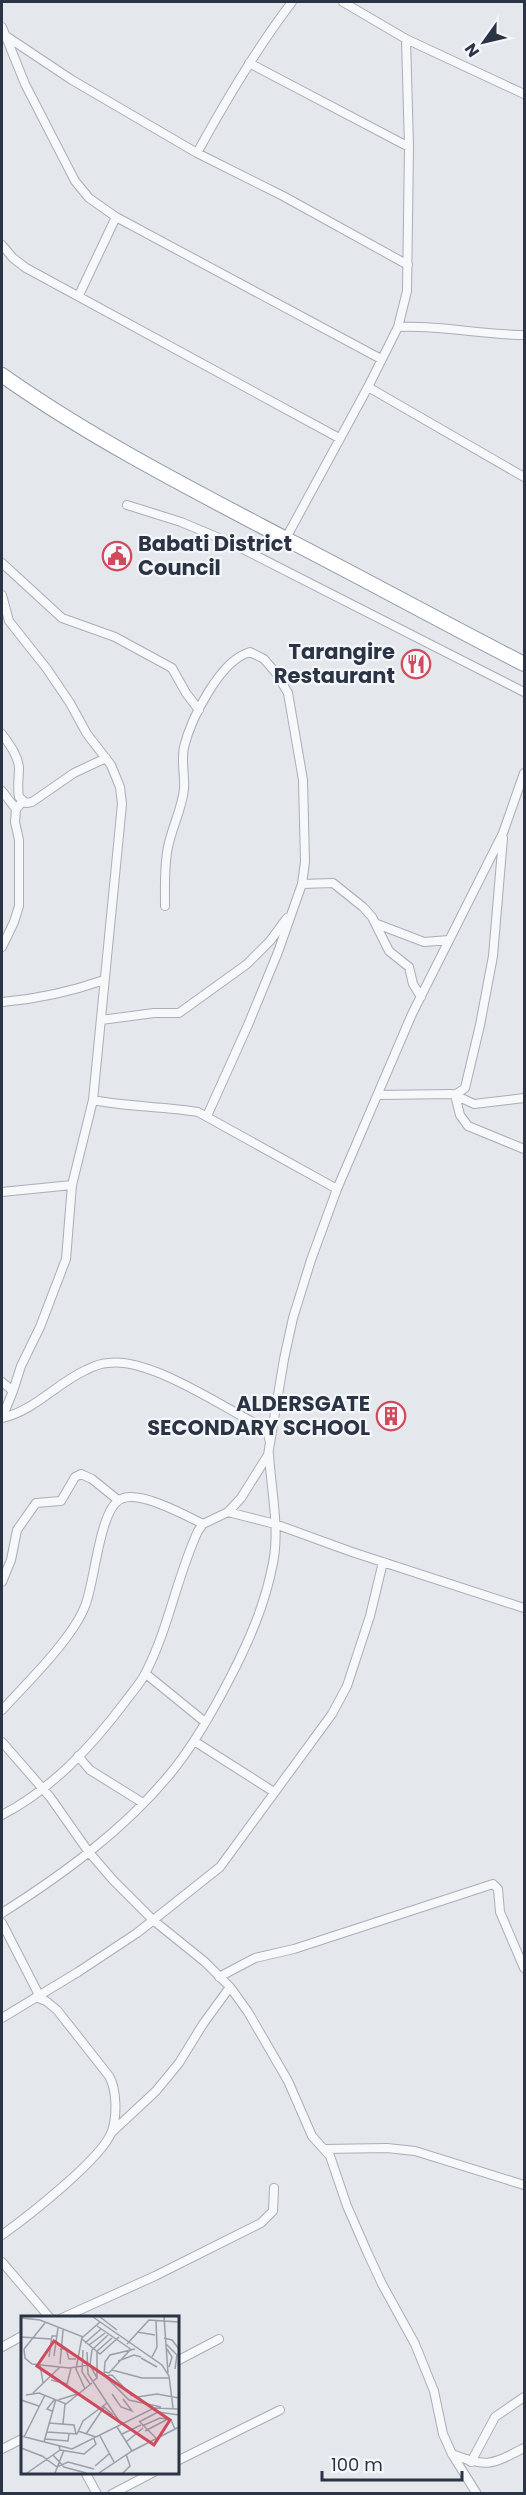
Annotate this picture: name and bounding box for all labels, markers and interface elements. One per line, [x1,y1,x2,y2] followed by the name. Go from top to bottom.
[454,12,514,72] north arrow
[459,39,485,62] text: N
[138,529,292,582] place label: Babati District Council
[101,540,133,572] public building icon: Babati District Council
[274,637,395,690] place label: Tarangire Restaurant
[400,648,432,680] restaurant icon: Tarangire Restaurant
[147,1389,370,1442] place label: ALDERSGATE SECONDARY SCHOOL
[375,1400,407,1432] building icon: ALDERSGATE SECONDARY SCHOOL
[21,2316,178,2474] inset map
[322,2444,462,2482] scale bar
[331,2452,383,2477] text: 100 m

